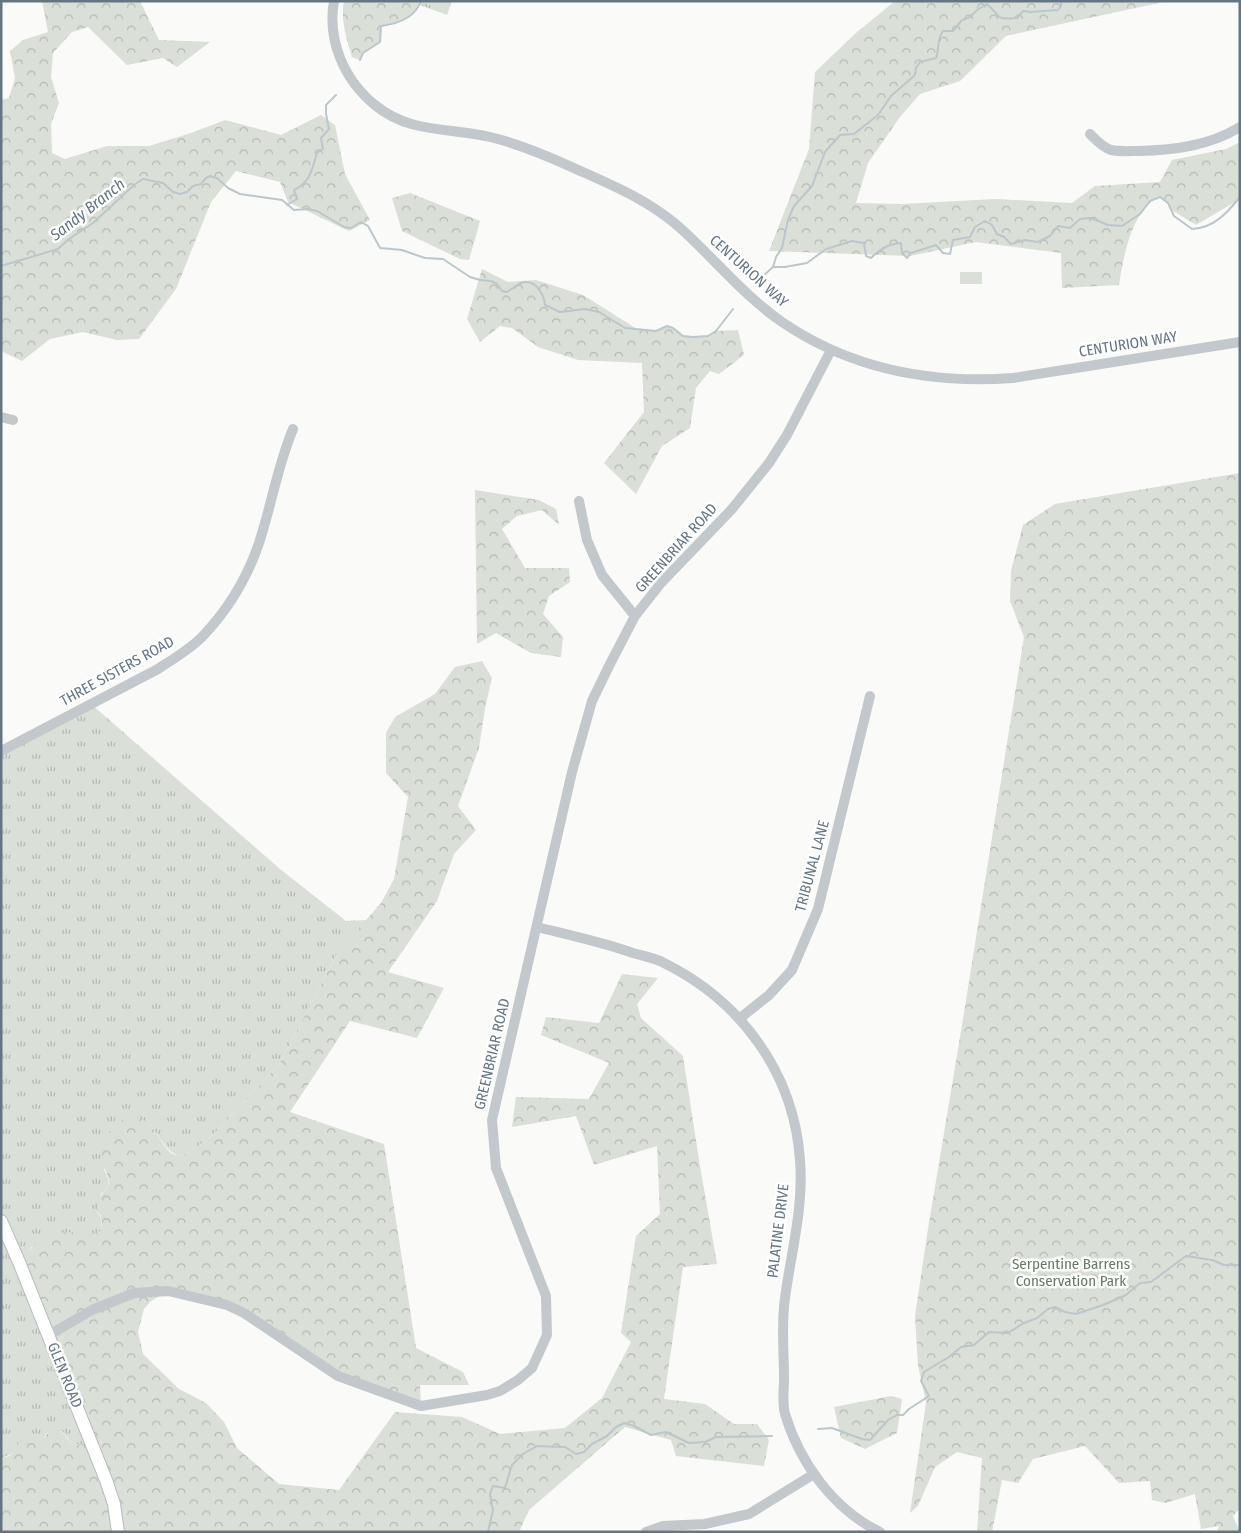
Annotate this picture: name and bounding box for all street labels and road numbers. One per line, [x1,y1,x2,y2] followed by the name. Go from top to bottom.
[706,231,792,311] street label: CENTURION WAY
[1077,327,1179,361] street label: CENTURION WAY
[631,500,721,596] street label: GREENBRIAR ROAD
[57,632,177,710] street label: THREE SISTERS ROAD
[791,818,833,914] street label: TRIBUNAL LANE
[470,997,514,1111] street label: GREENBRIAR ROAD
[763,1183,793,1279] street label: PALATINE DRIVE
[44,1340,86,1410] street label: GLEN ROAD

